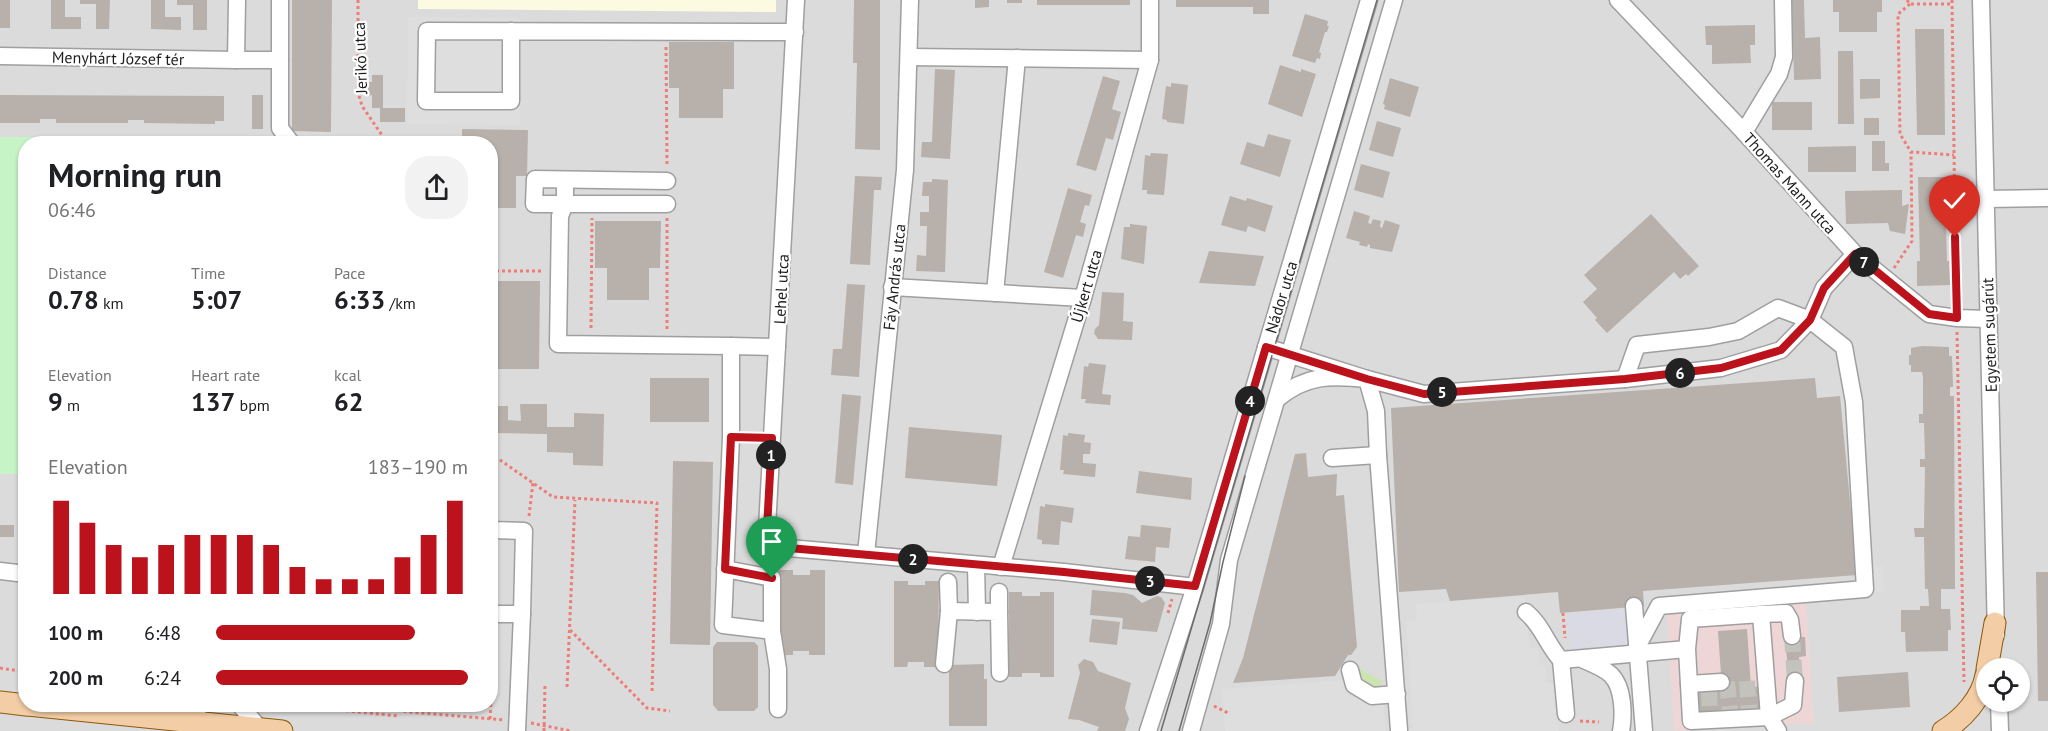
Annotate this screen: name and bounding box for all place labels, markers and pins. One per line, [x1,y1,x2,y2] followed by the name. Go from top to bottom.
[1929,175,1980,237] pin
[1849,247,1879,277] pin: 7
[1665,358,1695,388] pin: 6
[1427,377,1457,407] pin: 5
[1235,386,1265,416] pin: 4
[756,440,786,470] pin: 1
[746,516,797,578] pin
[898,544,928,574] pin: 2
[1135,566,1165,596] pin: 3

